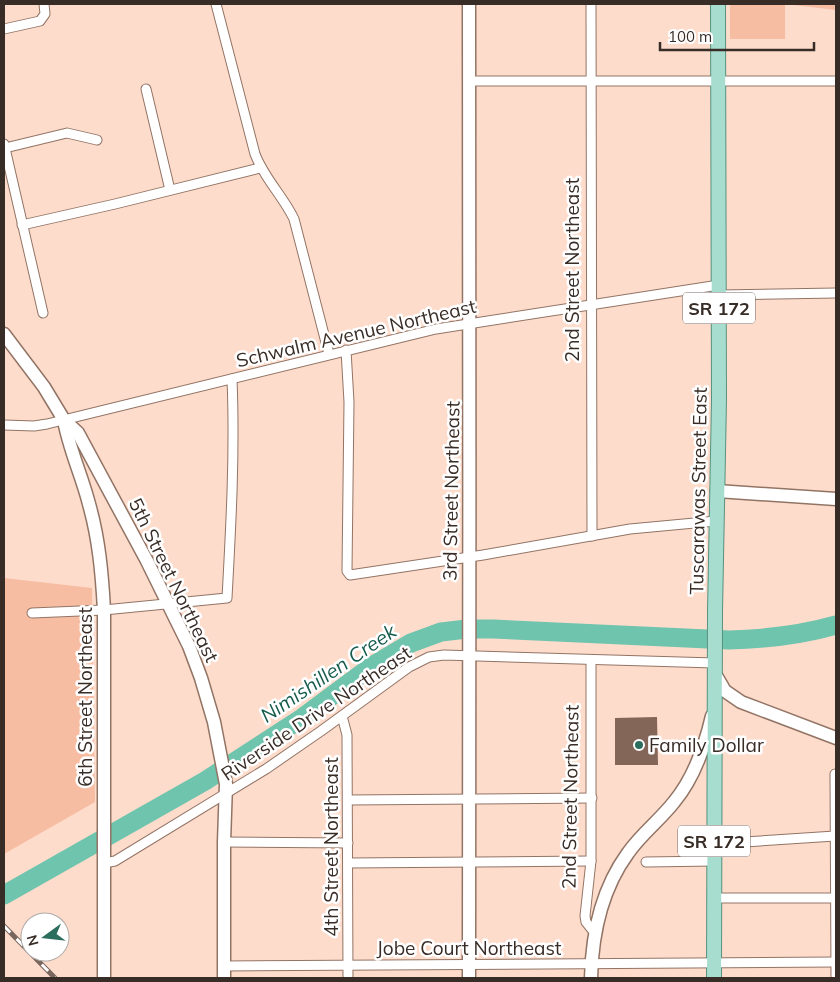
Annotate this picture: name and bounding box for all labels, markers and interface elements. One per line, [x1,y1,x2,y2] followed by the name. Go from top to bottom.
[660,20,814,52] scale bar
[668,27,712,46] text: 100 m
[560,177,584,362] street label: 2nd Street Northeast
[683,292,755,324] road number: SR 172
[234,294,479,372] street label: Schwalm Avenue Northeast
[684,387,712,595] street label: Tuscarawas Street East
[437,400,465,581] street label: 3rd Street Northeast
[124,494,224,666] street label: 5th Street Northeast
[73,607,97,787] street label: 6th Street Northeast
[255,618,401,728] water label: Nimishillen Creek
[216,640,416,786] street label: Riverside Drive Northeast
[556,704,584,889] street label: 2nd Street Northeast
[649,733,764,757] place label: Family Dollar
[633,739,645,751] marker: Family Dollar
[319,757,343,937] street label: 4th Street Northeast
[678,826,750,856] road number: SR 172
[20,912,70,962] north arrow
[22,933,43,948] text: N
[377,936,562,960] street label: Jobe Court Northeast

